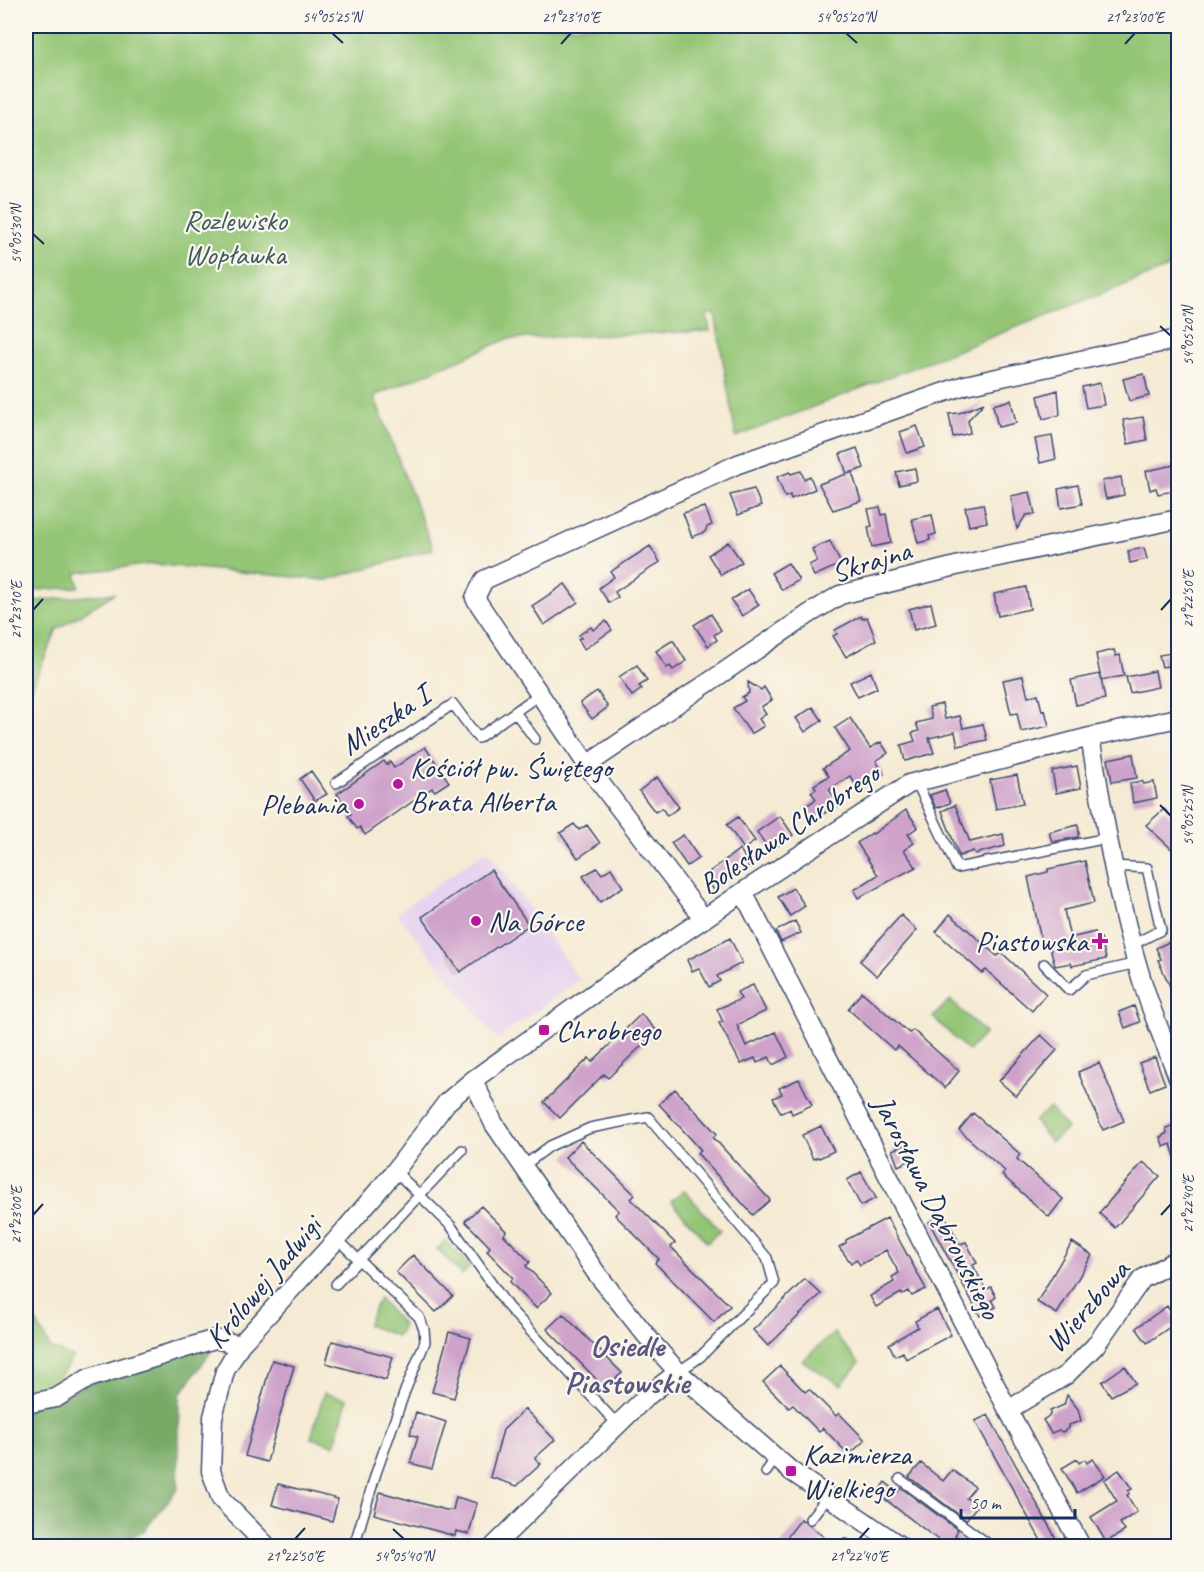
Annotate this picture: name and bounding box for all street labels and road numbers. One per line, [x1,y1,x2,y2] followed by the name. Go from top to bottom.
[827,530,917,591] street label: Skrajna
[333,673,443,764] street label: Mieszka I
[691,753,889,903] street label: Bolesława Chrobrego
[863,1087,1010,1327] street label: Jarosława Dąbrowskiego
[197,1205,332,1356] street label: Królowej Jadwigi
[1036,1250,1139,1360] street label: Wierzbowa

